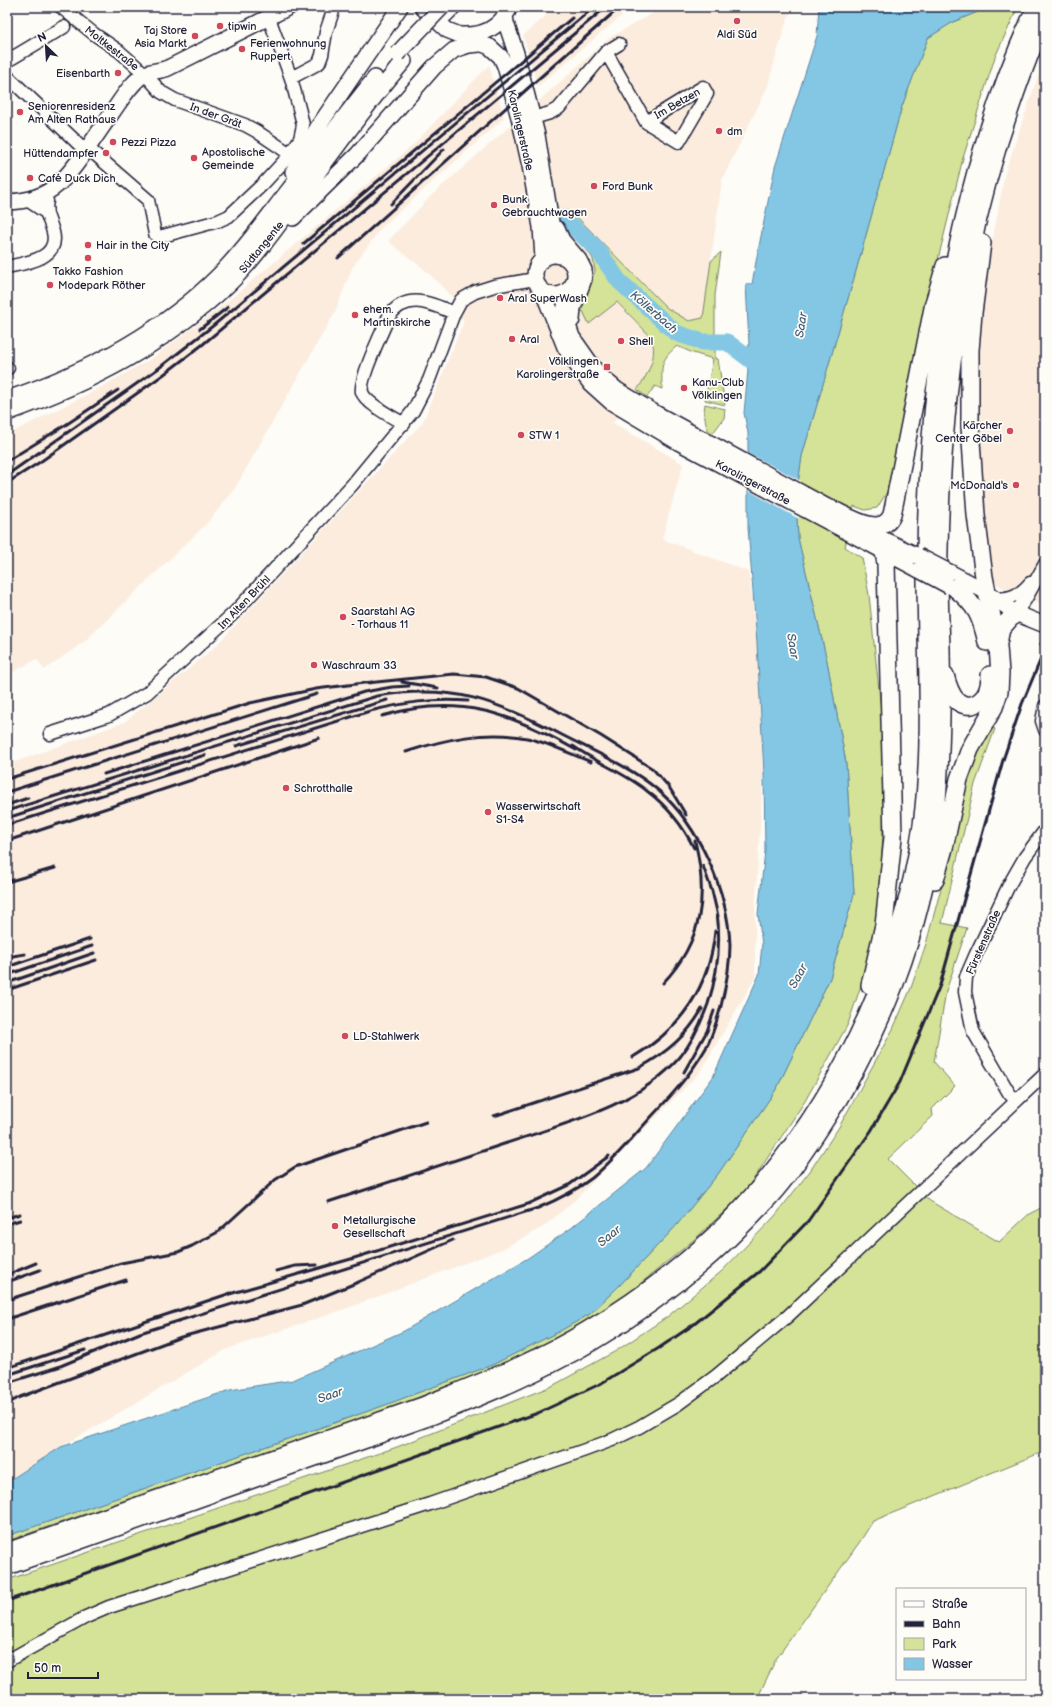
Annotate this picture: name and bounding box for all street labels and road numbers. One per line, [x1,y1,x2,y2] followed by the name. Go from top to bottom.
[82,23,142,74] street label: Moltkestraße
[652,85,702,122] street label: Im Betzen
[505,88,536,172] street label: Karolingerstraße
[188,100,244,131] street label: In der Grät
[236,218,287,276] street label: Südtangente
[713,457,793,508] street label: Karolingerstraße
[215,573,273,632] street label: Im Alten Brühl
[963,907,1004,977] street label: Fürstenstraße

